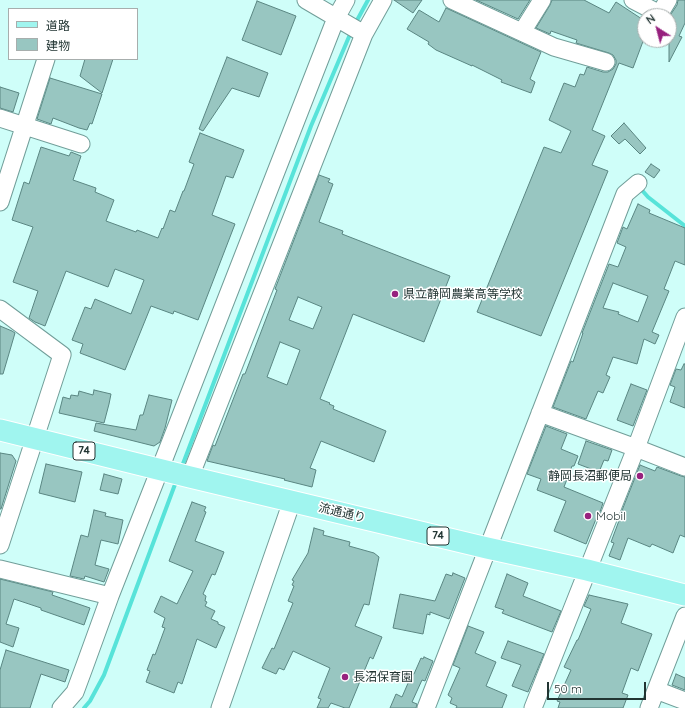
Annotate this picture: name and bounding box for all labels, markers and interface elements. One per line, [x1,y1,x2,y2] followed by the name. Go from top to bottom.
[8,8,138,60] legend
[637,8,677,48] north arrow
[643,11,658,27] text: N
[46,18,70,33] text: 道路
[46,38,70,53] text: 建物
[403,287,523,301] place label: 県立静岡農業高等学校
[390,289,400,299] marker: 県立静岡農業高等学校
[73,442,95,460] road number: 74
[548,469,632,483] place label: 静岡長沼郵便局
[635,471,645,481] marker: 静岡長沼郵便局
[317,501,367,525] street label: 流通通り
[596,509,626,523] place label: Mobil
[583,511,593,521] marker: Mobil
[427,527,449,545] road number: 74
[353,670,413,684] place label: 長沼保育園
[340,672,350,682] marker: 長沼保育園
[549,674,648,700] scale bar
[554,681,582,696] text: 50 m

